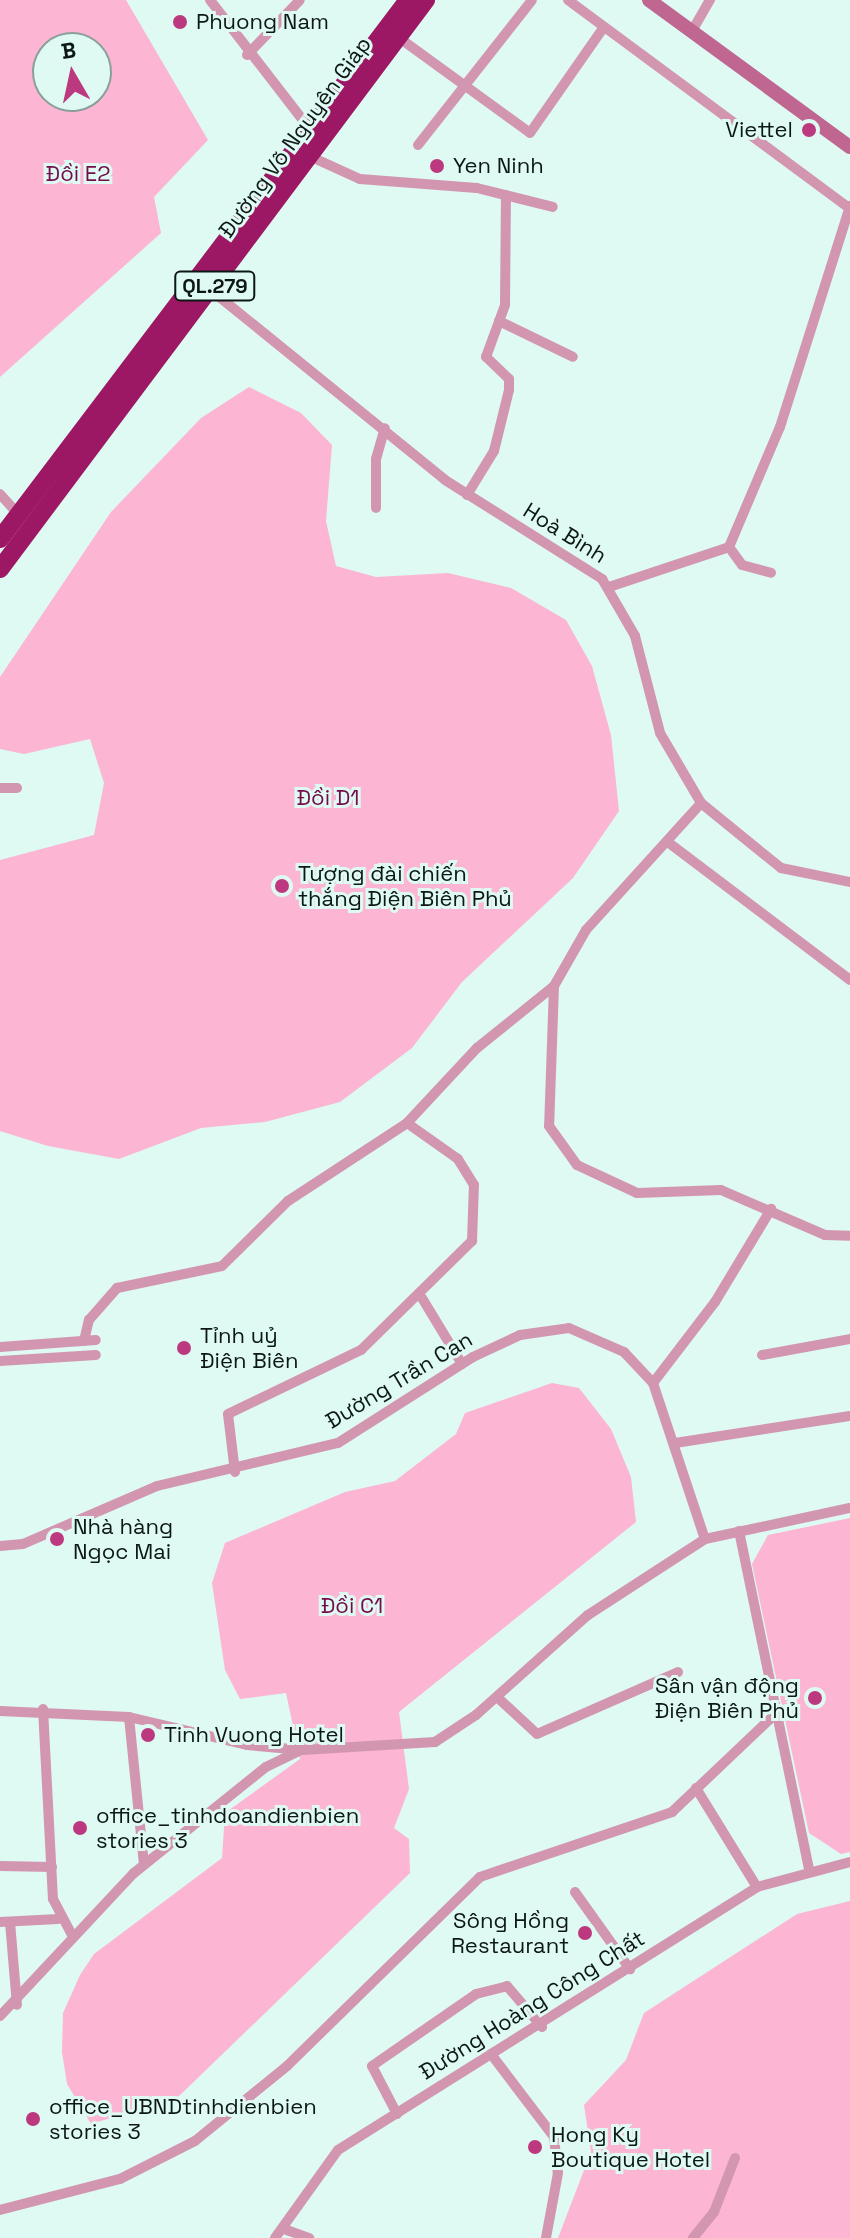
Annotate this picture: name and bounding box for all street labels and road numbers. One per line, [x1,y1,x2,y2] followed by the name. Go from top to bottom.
[213,31,377,243] street label: Đường Võ Nguyên Giáp
[173,270,257,302] road number: QL.279
[518,497,612,569] street label: Hoà Bình
[321,1326,477,1434] street label: Đường Trần Can
[415,1925,649,2085] street label: Đường Hoàng Công Chất

